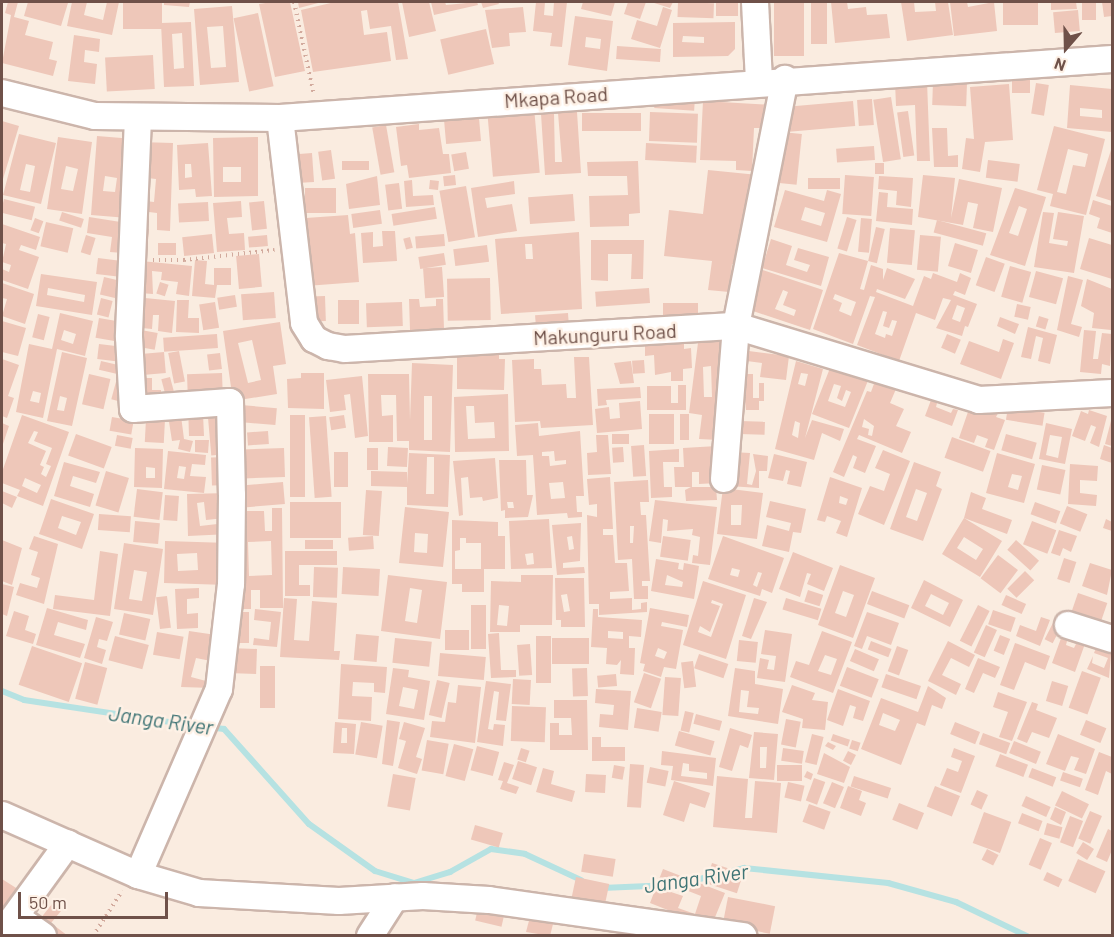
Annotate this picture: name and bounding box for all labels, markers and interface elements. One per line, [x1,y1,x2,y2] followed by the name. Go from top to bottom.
[1036,18,1096,78] north arrow
[1051,55,1068,76] text: N
[503,81,609,113] street label: Mkapa Road
[533,318,677,350] street label: Makunguru Road
[107,700,215,740] water label: Janga River
[642,858,750,898] water label: Janga River
[21,880,171,918] scale bar
[29,891,67,913] text: 50 m

